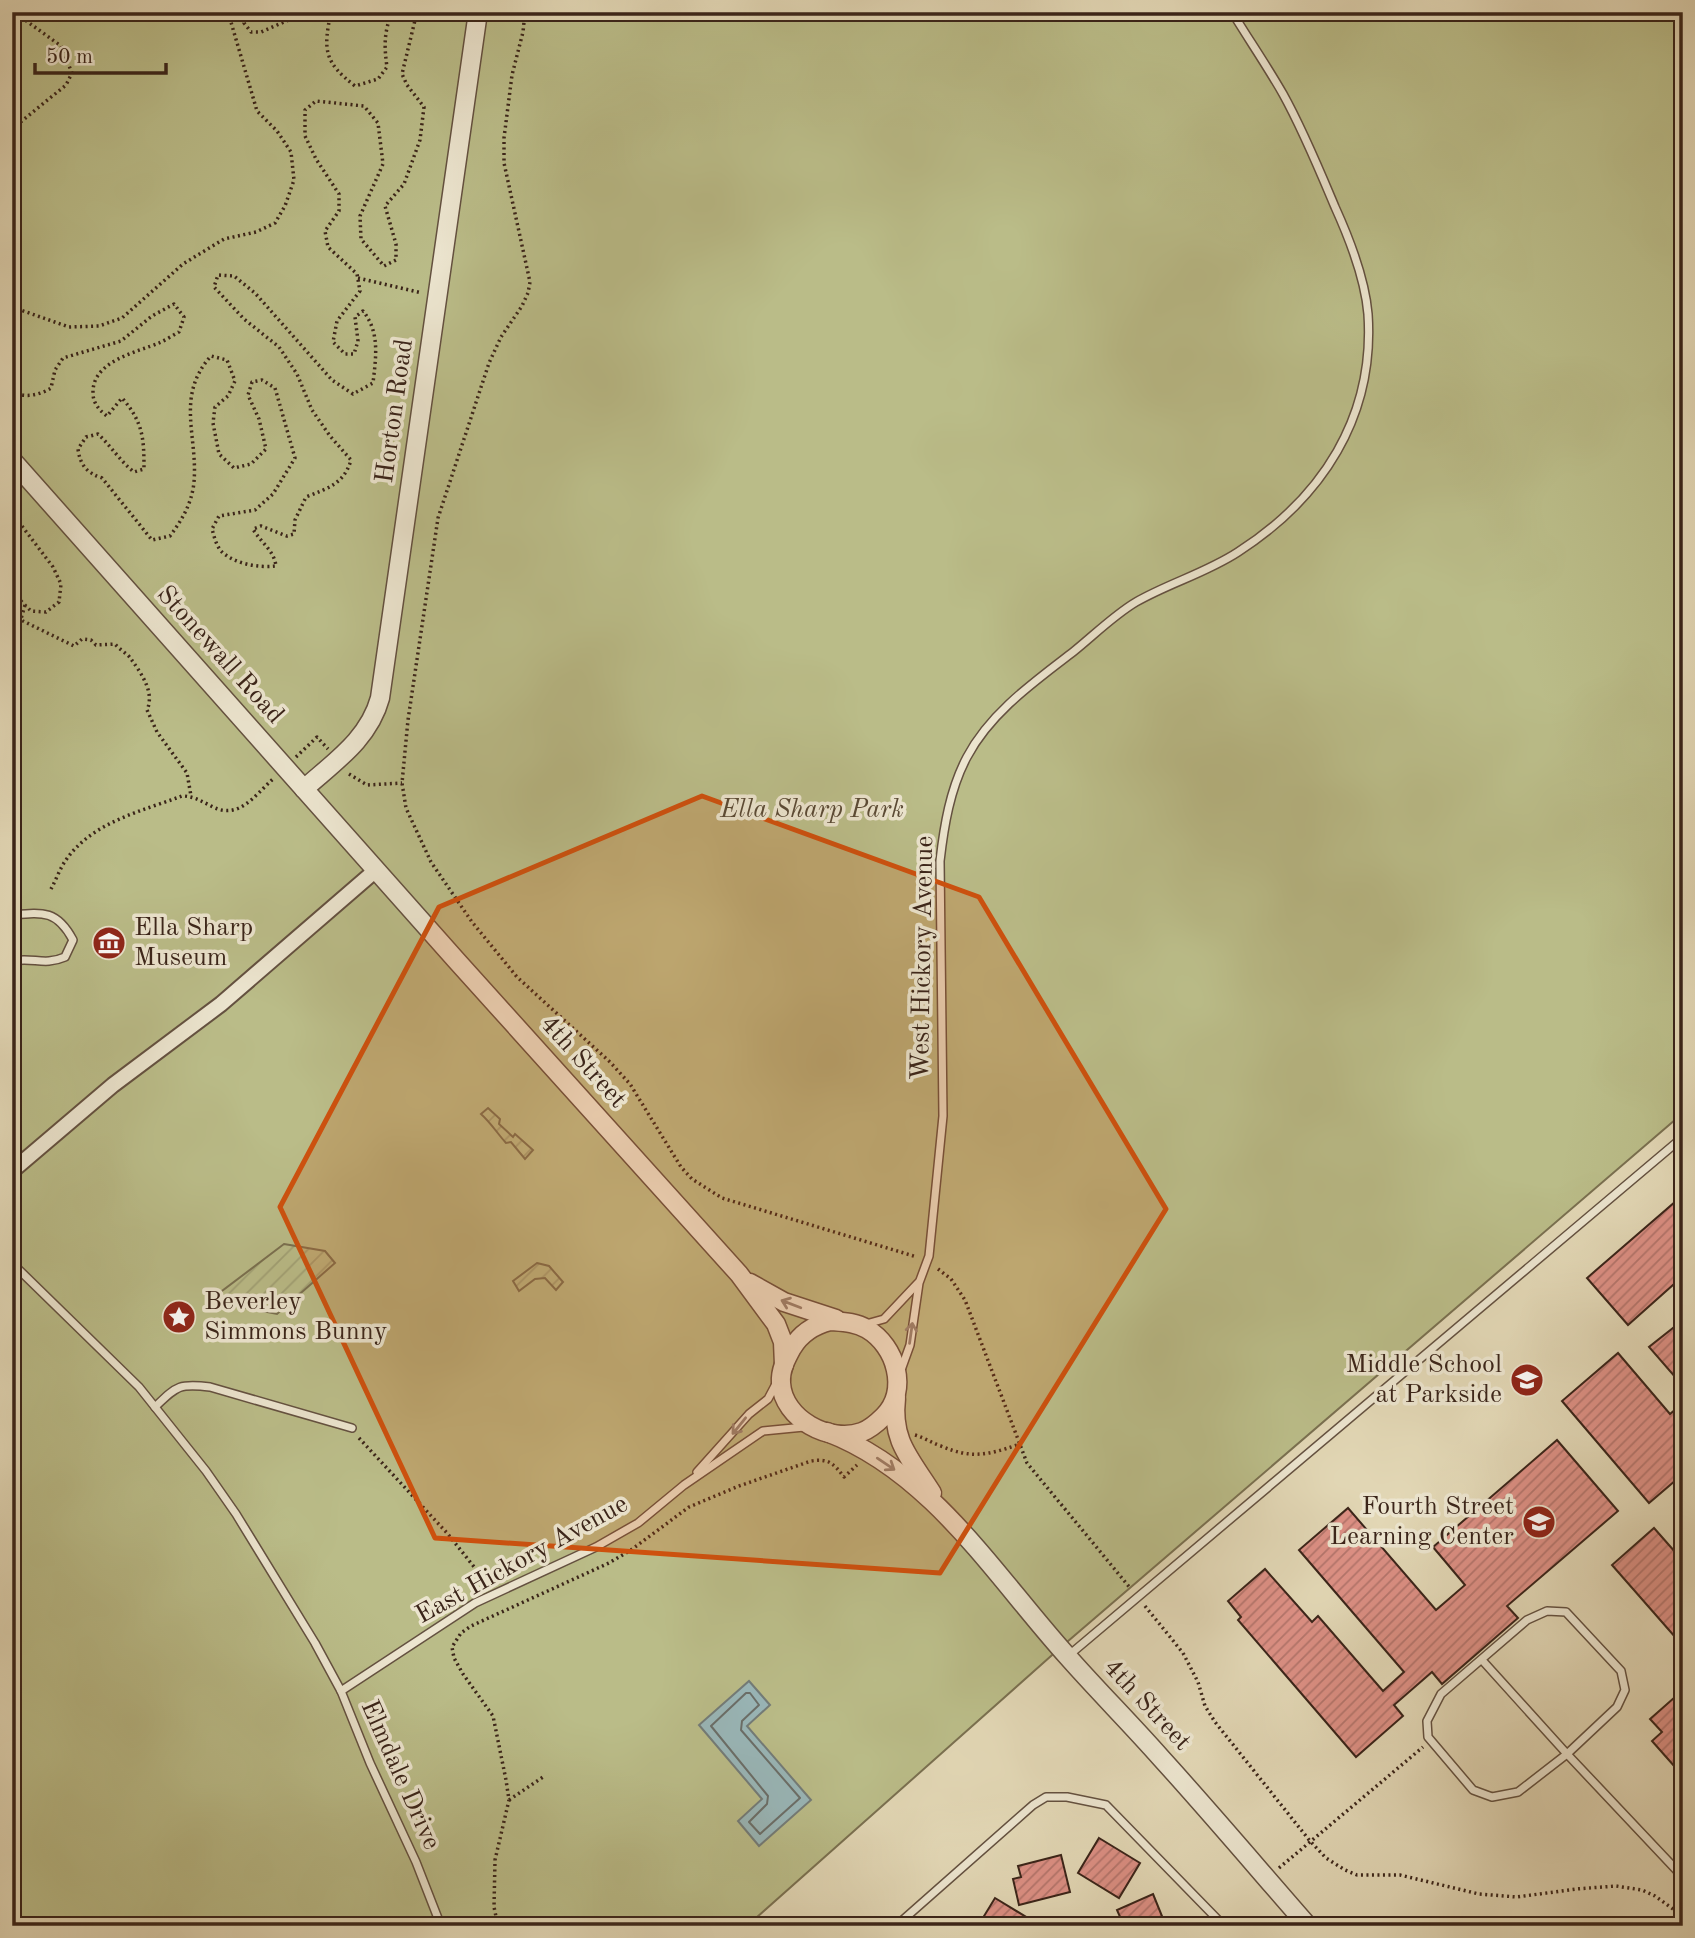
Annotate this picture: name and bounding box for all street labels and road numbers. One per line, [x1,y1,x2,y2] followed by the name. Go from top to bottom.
[372,337,418,485] street label: Horton Road
[152,581,288,729] street label: Stonewall Road
[908,836,938,1080] street label: West Hickory Avenue
[535,1011,631,1113] street label: 4th Street
[412,1491,632,1629] street label: East Hickory Avenue
[1098,1654,1196,1756] street label: 4th Street
[355,1696,445,1854] street label: Elmdale Drive

